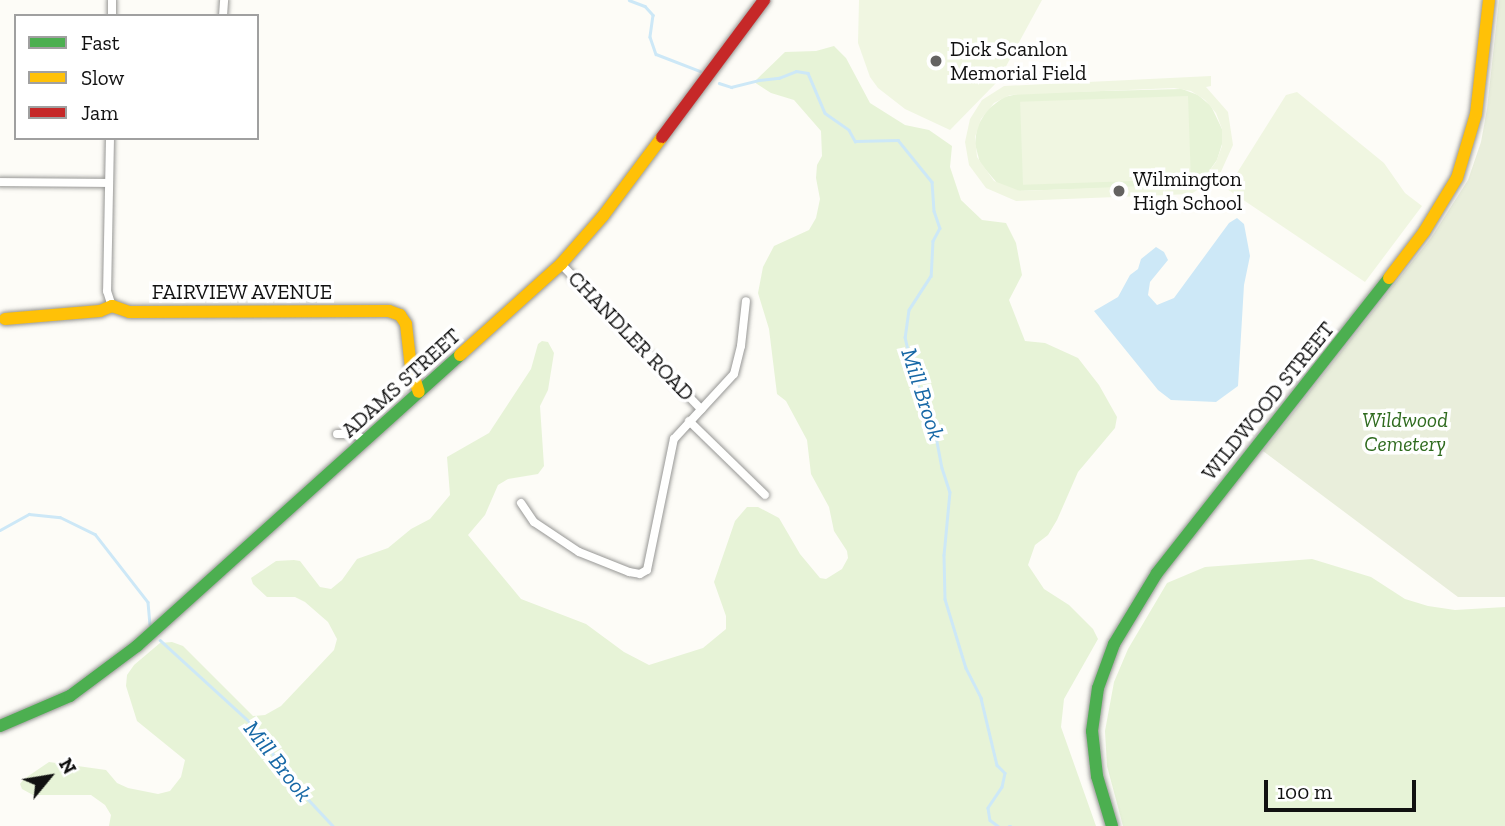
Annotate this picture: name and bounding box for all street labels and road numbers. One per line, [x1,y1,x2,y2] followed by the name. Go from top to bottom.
[563,266,699,406] street label: CHANDLER ROAD
[151,279,333,305] street label: FAIRVIEW AVENUE
[1196,317,1340,485] street label: WILDWOOD STREET
[337,323,465,443] street label: ADAMS STREET

